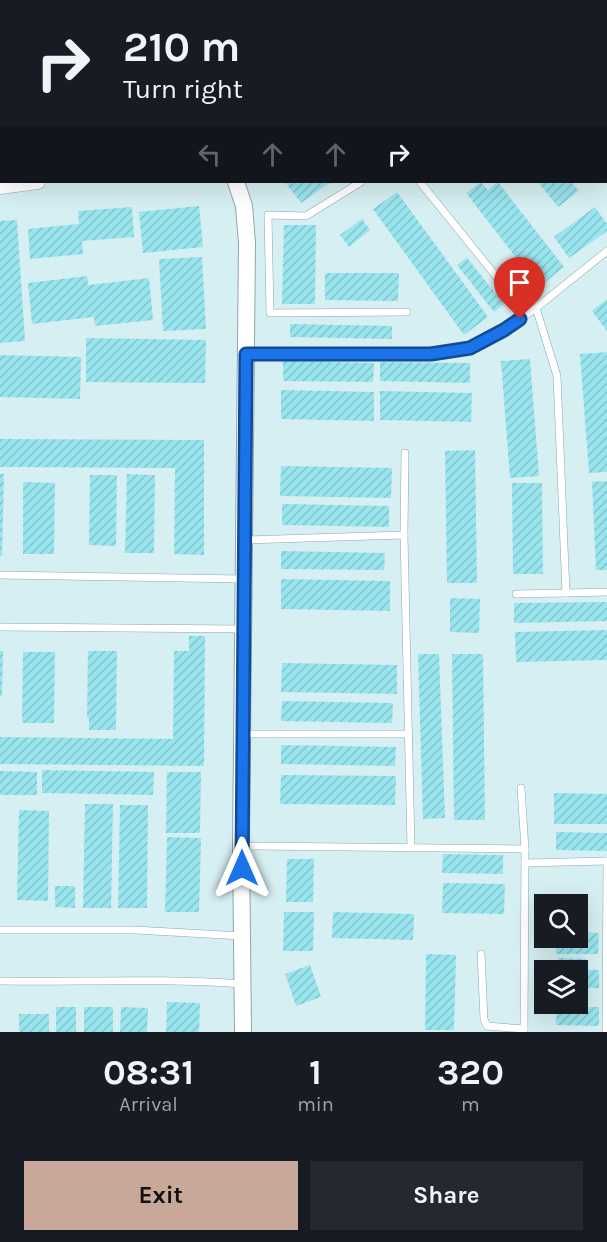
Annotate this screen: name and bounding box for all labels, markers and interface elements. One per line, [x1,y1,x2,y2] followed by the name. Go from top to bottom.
[123,22,240,72] text: 210 m
[24,24,102,102] icon: right
[123,73,243,105] text: Turn right
[193,138,226,171] icon: left
[256,138,289,171] icon: ahead
[319,138,352,171] icon: ahead
[382,138,415,171] icon: right
[494,257,545,319] pin
[503,266,536,299] icon: arrive
[210,836,274,900] position arrow
[534,894,588,1014] map controls
[534,894,588,948] button: search
[534,960,588,1014] button: layers
[103,1051,194,1093] text: 08:31
[309,1051,322,1093] text: 1
[437,1051,504,1093] text: 320
[119,1093,178,1116] text: Arrival
[297,1093,334,1116] text: min
[461,1093,480,1116] text: m
[24,1161,298,1230] button: Exit
[310,1161,583,1230] button: Share

